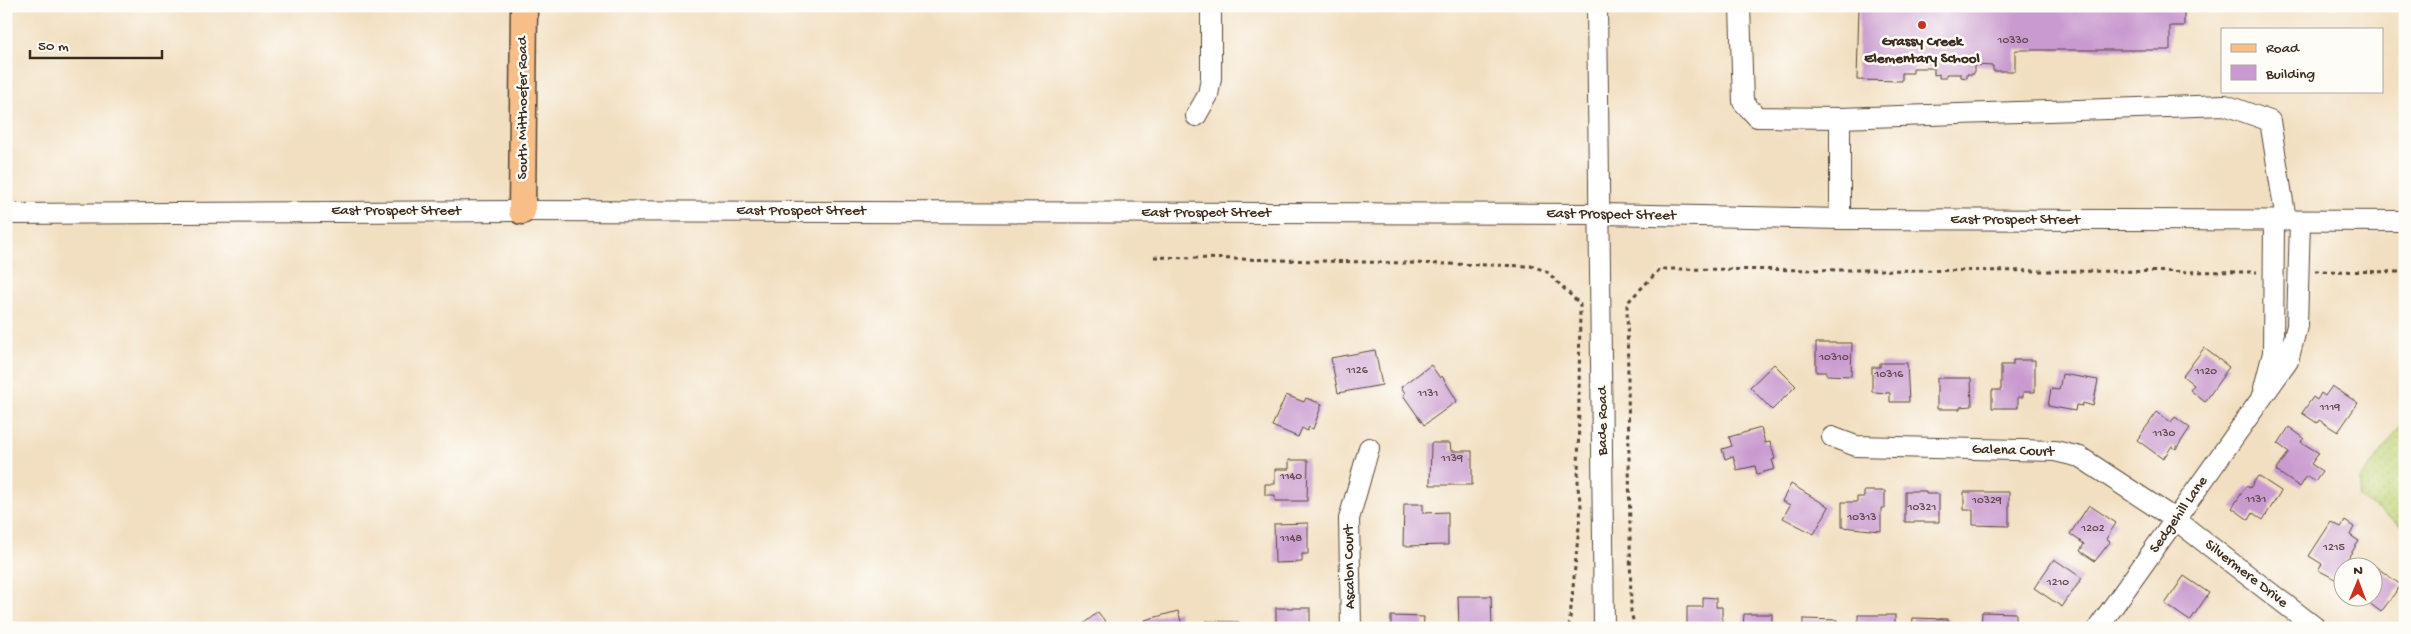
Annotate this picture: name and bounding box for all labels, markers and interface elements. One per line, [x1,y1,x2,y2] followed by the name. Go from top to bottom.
[1916,19,1928,31] marker: Grassy Creek Elementary School
[30,28,162,60] scale bar
[2221,28,2384,92] legend
[1864,33,1980,68] place label: Grassy Creek Elementary School
[1997,34,2029,48] house number: 10330
[514,35,532,179] street label: South Mitthoefer Road
[38,38,69,56] text: 50 m
[2266,40,2300,58] text: Road
[2265,66,2315,84] text: Building
[331,202,463,220] street label: East Prospect Street
[736,202,868,220] street label: East Prospect Street
[1141,204,1273,222] street label: East Prospect Street
[1546,205,1678,225] street label: East Prospect Street
[1950,211,2082,229] street label: East Prospect Street
[1818,351,1849,365] house number: 10310
[1345,364,1369,378] house number: 1126
[2194,365,2217,379] house number: 1120
[1874,368,1904,382] house number: 10316
[1594,385,1612,456] street label: Bade Road
[1417,387,1439,401] house number: 1131
[2319,401,2340,415] house number: 1119
[2152,427,2176,441] house number: 1130
[1972,441,2056,461] street label: Galena Court
[1440,452,1463,466] house number: 1139
[1279,470,1302,484] house number: 1140
[2146,473,2212,557] street label: Sedgehill Lane
[2245,493,2267,507] house number: 1131
[1971,494,2002,508] house number: 10329
[1907,501,1936,515] house number: 10321
[1847,511,1876,525] house number: 10313
[2080,522,2105,536] house number: 1202
[1340,523,1360,609] street label: Ascalon Court
[1279,532,1302,546] house number: 1148
[2201,536,2291,612] street label: Silvermere Drive
[2322,541,2345,555] house number: 1215
[2334,556,2384,606] north arrow
[2353,563,2363,580] text: N
[2046,576,2069,590] house number: 1210

